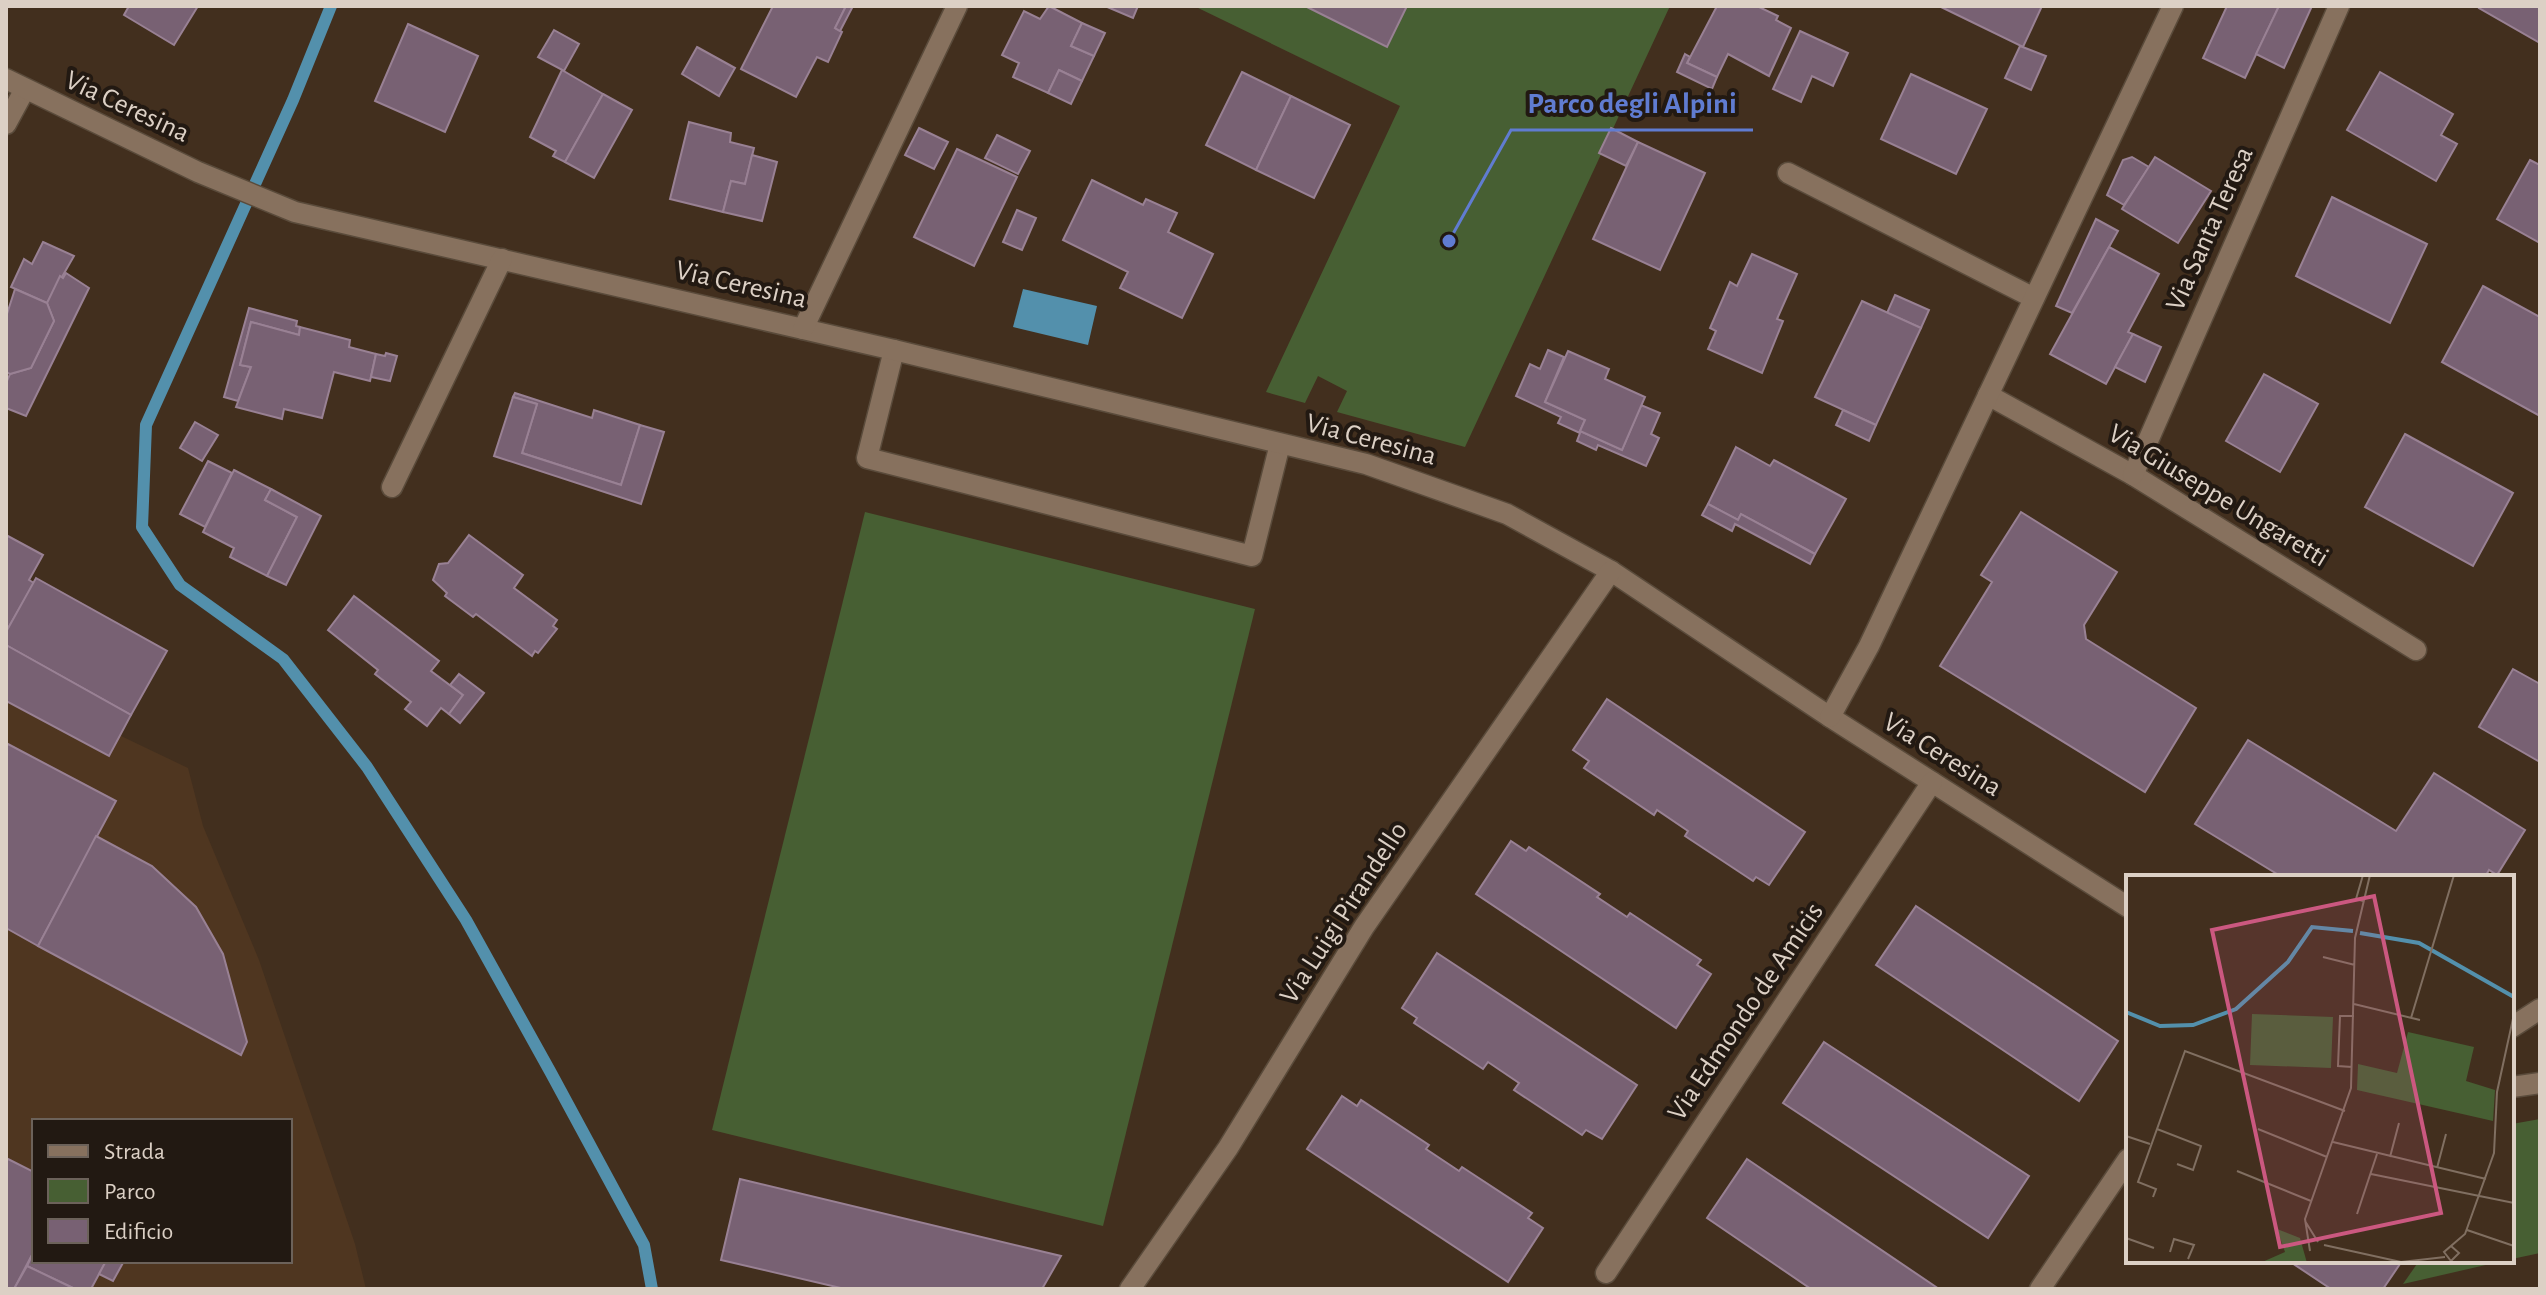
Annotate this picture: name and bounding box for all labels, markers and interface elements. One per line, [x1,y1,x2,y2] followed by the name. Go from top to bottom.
[61,66,193,148] street label: Via Ceresina
[1511,76,1753,130] callout: Parco degli Alpini
[1527,89,1737,119] text: Parco degli Alpini
[2161,143,2259,315] street label: Via Santa Teresa
[673,256,809,314] street label: Via Ceresina
[1303,409,1439,471] street label: Via Ceresina
[2103,419,2333,573] street label: Via Giuseppe Ungaretti
[1878,708,2006,802] street label: Via Ceresina
[1275,817,1413,1009] street label: Via Luigi Pirandello
[2126,875,2514,1263] inset map
[1663,898,1829,1126] street label: Via Edmondo de Amicis
[32,1119,292,1263] legend
[104,1140,165,1164] text: Strada
[104,1180,155,1204] text: Parco
[104,1220,173,1244] text: Edificio

